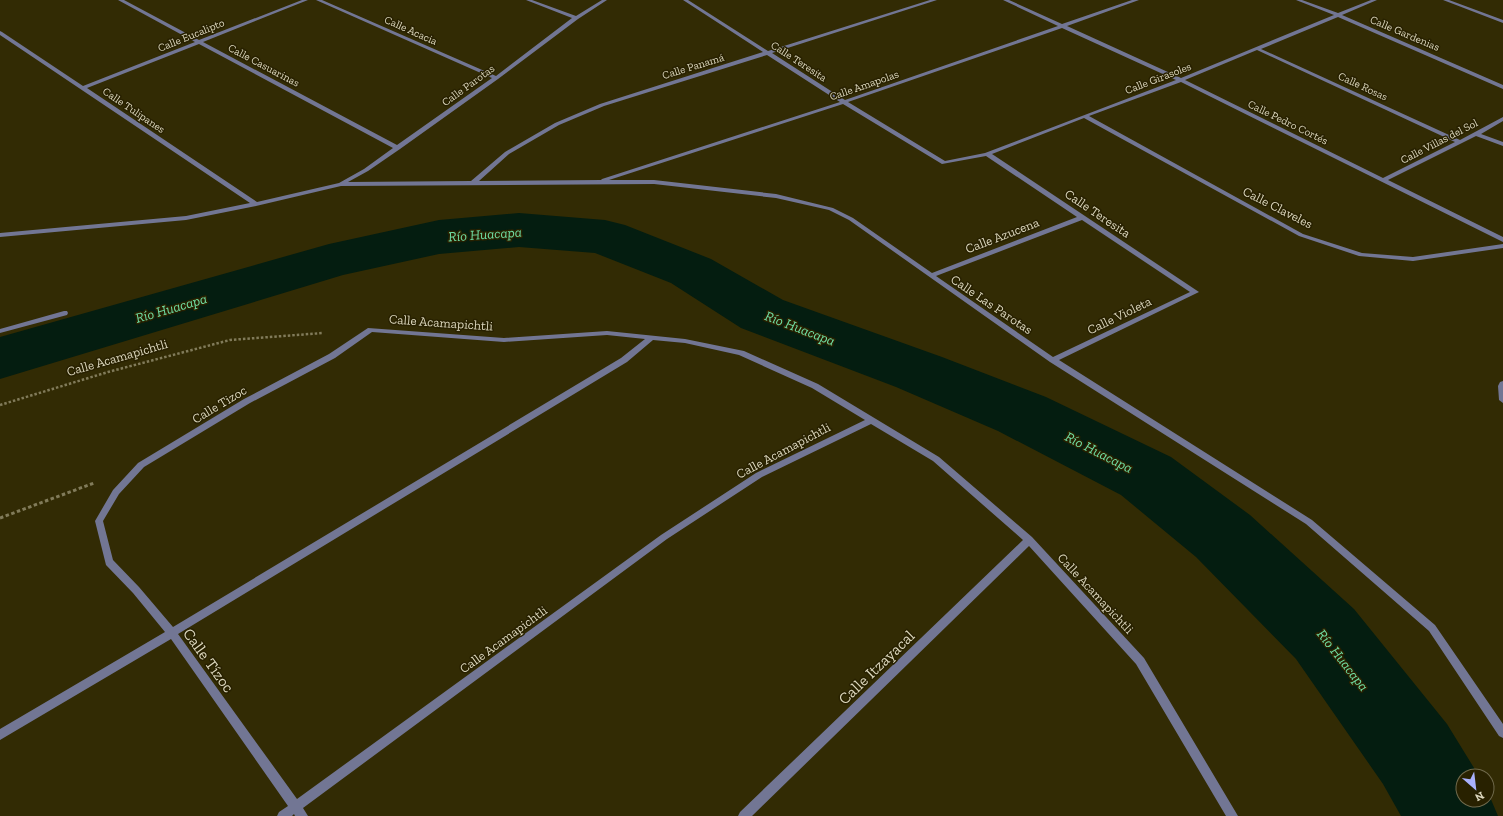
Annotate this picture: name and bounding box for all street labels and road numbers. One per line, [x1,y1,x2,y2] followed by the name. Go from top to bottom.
[382,13,440,48] street label: Calle Acacia
[1368,13,1442,54] street label: Calle Gardenias
[156,16,227,55] street label: Calle Eucalipto
[768,39,830,85] street label: Calle Teresita
[226,41,302,90] street label: Calle Casuarinas
[661,51,726,82] street label: Calle Panamá
[1123,60,1193,97] street label: Calle Girasoles
[439,62,497,109] street label: Calle Parotas
[828,68,901,103] street label: Calle Amapolas
[1336,69,1390,104] street label: Calle Rosas
[100,85,168,136] street label: Calle Tulipanes
[1246,97,1330,148] street label: Calle Pedro Cortés
[1398,116,1480,167] street label: Calle Villas del Sol
[1240,183,1315,232] street label: Calle Claveles
[1062,186,1134,241] street label: Calle Teresita
[963,214,1042,256] street label: Calle Azucena
[948,272,1036,337] street label: Calle Las Parotas
[1085,293,1154,337] street label: Calle Violeta
[388,311,494,334] street label: Calle Acamapichtli
[65,336,170,379] street label: Calle Acamapichtli
[189,382,249,427] street label: Calle Tizoc
[734,419,833,482] street label: Calle Acamapichtli
[1055,550,1137,637] street label: Calle Acamapichtli
[457,602,550,676] street label: Calle Acamapichtli
[179,624,238,696] street label: Calle Tízoc
[834,626,918,708] street label: Calle Itzayacal

